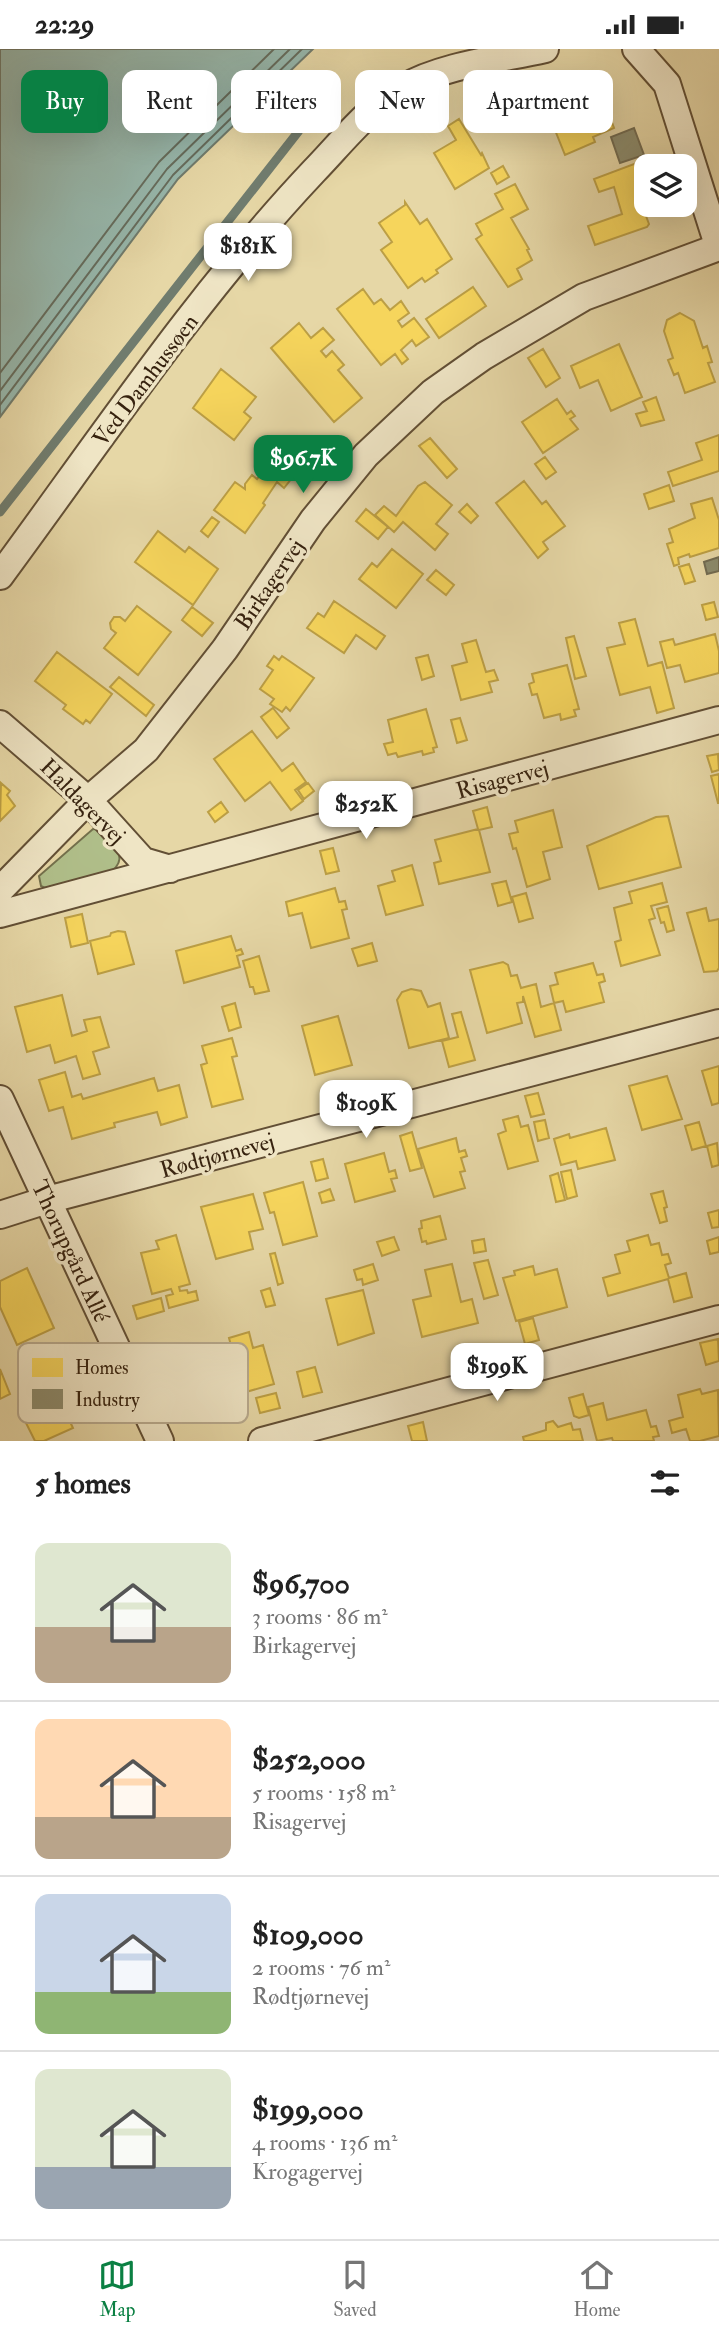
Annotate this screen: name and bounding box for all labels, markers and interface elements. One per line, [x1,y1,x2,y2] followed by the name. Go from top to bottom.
[35,9,94,41] text: 22:29
[21,70,108,133] chip: Buy
[122,70,217,133] chip: Rent
[231,70,341,133] chip: Filters
[355,70,449,133] chip: New
[463,70,613,133] chip: Apartment
[634,154,697,217] map controls
[634,154,697,217] button: layers
[199,223,297,283] pin: $181K
[220,231,276,260] text: $181K
[86,308,205,452] street label: Ved Damhussøen
[246,435,360,495] pin: $96.7K
[270,443,336,472] text: $96.7K
[228,533,311,636] street label: Birkagervej
[34,752,132,850] street label: Haldagervej
[453,753,551,806] street label: Risagervej
[317,781,415,841] pin: $252K
[335,789,397,818] text: $252K
[317,1081,415,1140] pin: $109K
[336,1088,396,1117] text: $109K
[157,1126,277,1185] street label: Rødtjørnevej
[24,1175,116,1328] street label: Thorupgård Allé
[18,1343,248,1423] legend
[448,1343,546,1403] pin: $199K
[467,1351,527,1380] text: $199K
[75,1356,129,1380] text: Homes
[75,1388,140,1412] text: Industry
[646,1464,684,1502] icon: filters
[35,1465,131,1502] text: 5 homes
[252,1565,350,1602] text: $96,700
[91,1571,175,1655] icon: home
[252,1602,388,1631] text: 3 rooms · 86 m²
[252,1631,356,1660] text: Birkagervej
[252,1741,366,1778] text: $252,000
[91,1747,175,1831] icon: home
[252,1778,396,1807] text: 5 rooms · 158 m²
[252,1807,346,1836] text: Risagervej
[252,1916,364,1953] text: $109,000
[91,1922,175,2006] icon: home
[252,1953,390,1982] text: 2 rooms · 76 m²
[252,1982,369,2011] text: Rødtjørnevej
[252,2091,364,2128] text: $199,000
[91,2097,175,2181] icon: home
[252,2128,398,2157] text: 4 rooms · 136 m²
[252,2157,363,2186] text: Krogagervej
[98,2256,136,2322] tab: Map
[333,2256,377,2322] tab: Saved
[573,2256,621,2322] tab: Home

